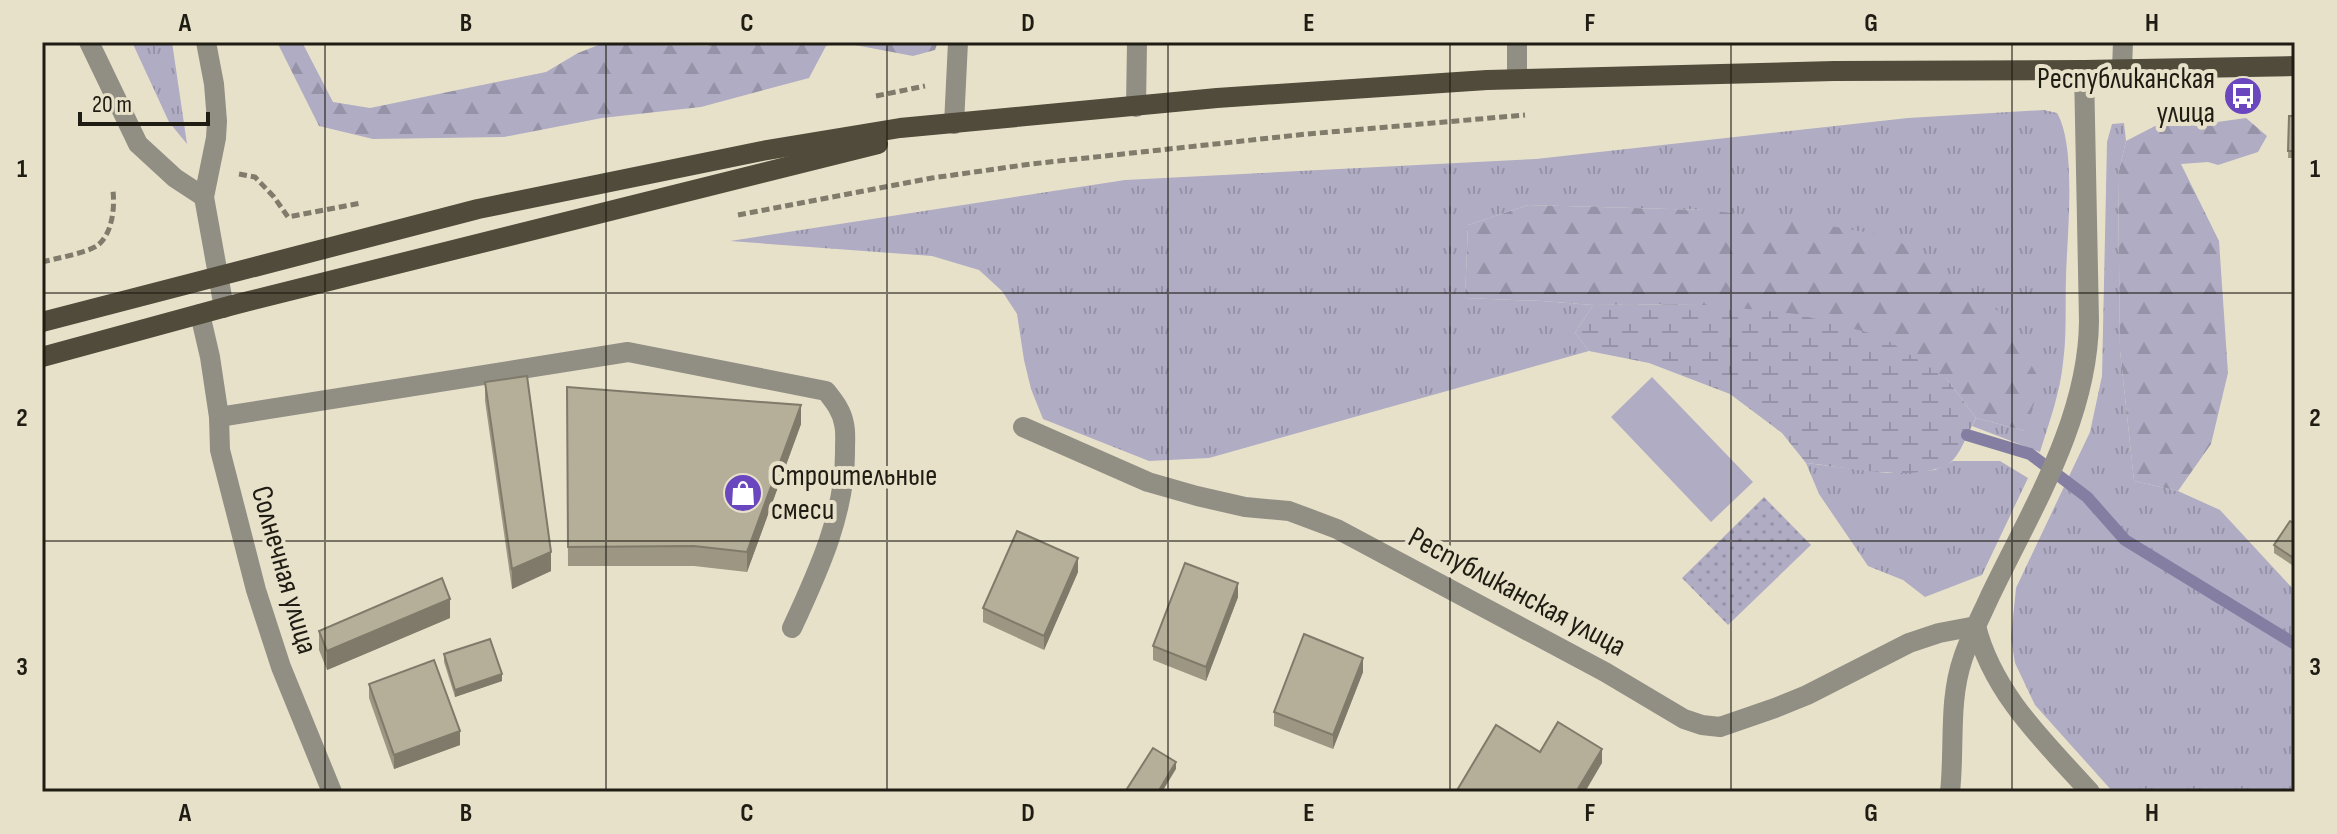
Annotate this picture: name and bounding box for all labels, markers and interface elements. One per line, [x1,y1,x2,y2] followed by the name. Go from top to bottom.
[178,8,192,39] text: A
[460,8,472,39] text: B
[740,8,754,39] text: C
[1021,8,1035,39] text: D
[1303,8,1315,39] text: E
[1585,8,1596,39] text: F
[1864,8,1878,39] text: G
[2145,8,2159,39] text: H
[2037,61,2215,131] place label: Республиканская улица
[2222,75,2264,117] bus stop icon: Республиканская улица
[80,76,208,126] scale bar
[92,90,132,119] text: 20 m
[17,154,27,185] text: 1
[2310,154,2320,185] text: 1
[16,403,28,434] text: 2
[2309,403,2321,434] text: 2
[771,458,937,528] place label: Строительные смеси
[722,472,764,514] shop icon: Строительные смеси
[243,482,325,658] street label: Солнечная улица
[1402,519,1632,665] street label: Республиканская улица
[16,652,28,683] text: 3
[2309,652,2321,683] text: 3
[178,798,192,829] text: A
[460,798,472,829] text: B
[740,798,754,829] text: C
[1021,798,1035,829] text: D
[1303,798,1315,829] text: E
[1585,798,1596,829] text: F
[1864,798,1878,829] text: G
[2145,798,2159,829] text: H

